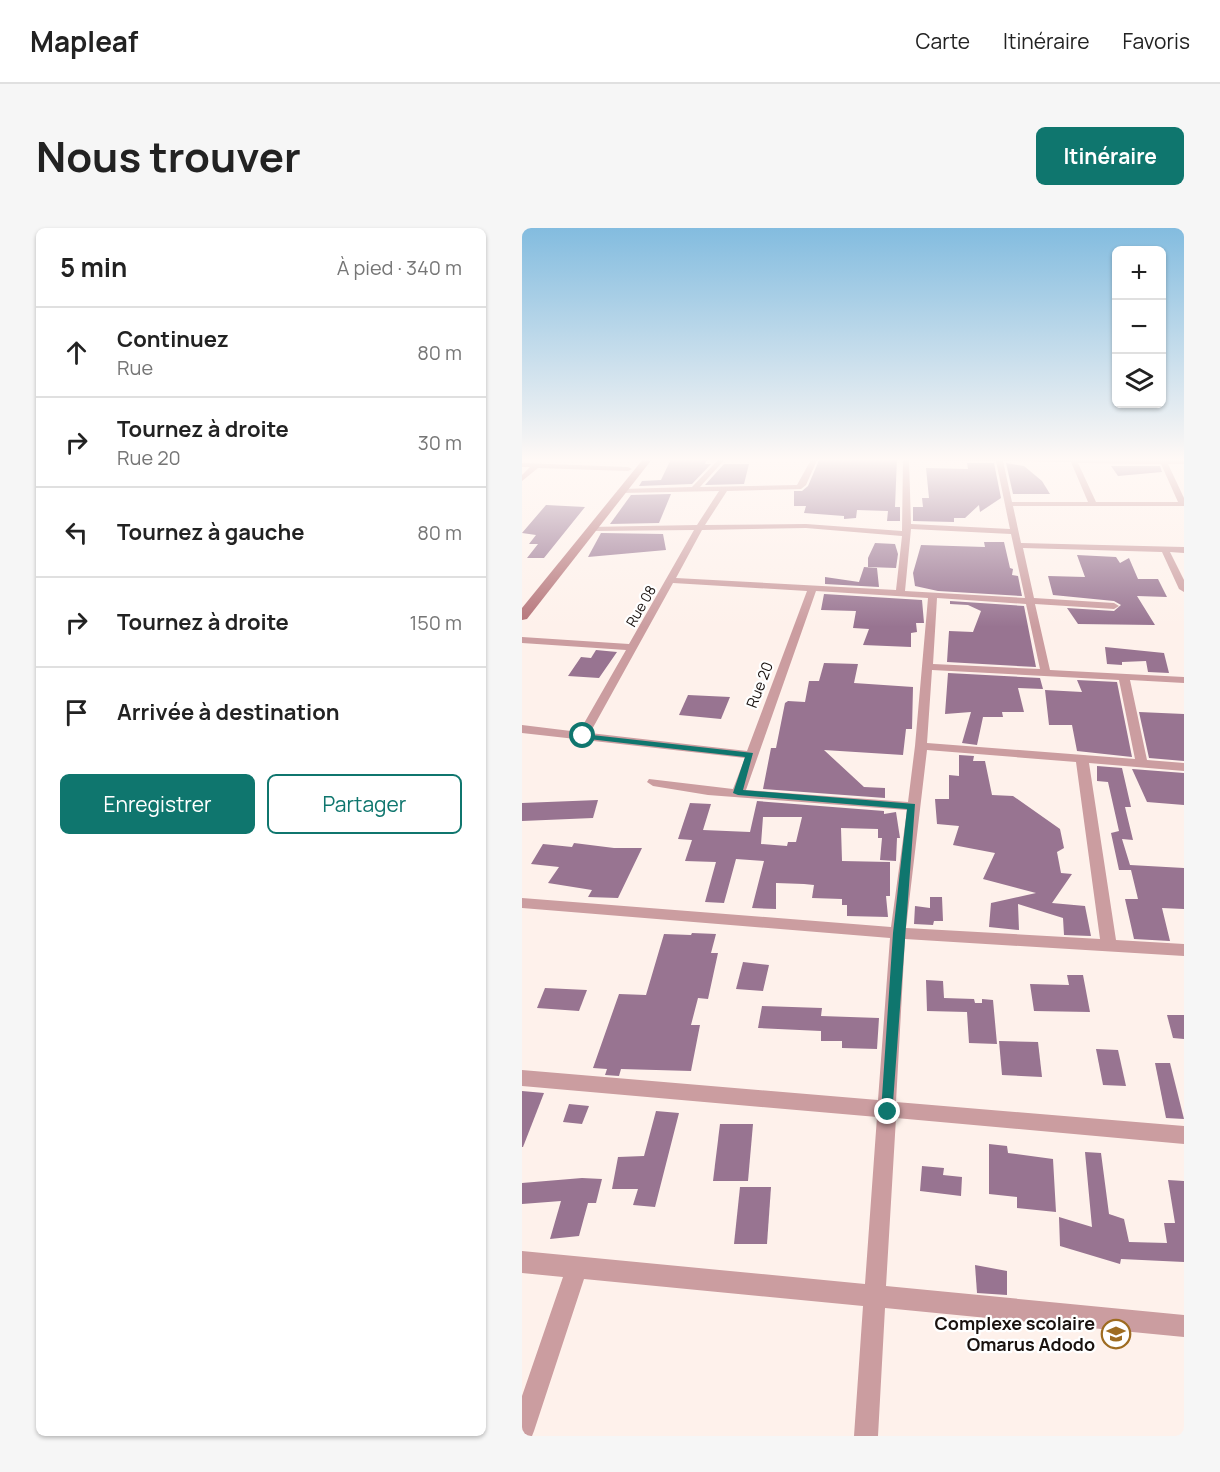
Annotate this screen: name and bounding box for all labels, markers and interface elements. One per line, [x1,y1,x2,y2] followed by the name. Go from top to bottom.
[30,22,138,60] text: Mapleaf
[916,27,970,55] text: Carte
[1003,27,1089,55] text: Itinéraire
[1122,27,1190,55] text: Favoris
[36,127,301,185] text: Nous trouver
[1036,127,1184,185] button: Itinéraire
[1112,246,1166,408] map controls
[1112,246,1166,300] button: +
[60,249,127,285] text: 5 min
[337,254,462,281] text: À pied · 340 m
[1112,300,1166,354] button: −
[117,324,229,354] text: Continuez
[60,336,93,369] icon: ahead
[417,339,462,366] text: 80 m
[117,354,153,381] text: Rue
[1112,354,1166,408] button: layers
[117,414,289,444] text: Tournez à droite
[60,426,93,459] icon: right
[418,429,462,456] text: 30 m
[117,444,181,471] text: Rue 20
[60,516,93,549] icon: left
[117,517,304,547] text: Tournez à gauche
[417,519,462,546] text: 80 m
[621,582,660,630] street label: Rue 08
[60,606,93,639] icon: right
[117,607,289,637] text: Tournez à droite
[409,609,462,636] text: 150 m
[741,659,778,711] street label: Rue 20
[60,696,93,729] icon: arrive
[117,697,340,727] text: Arrivée à destination
[569,722,595,748] route start
[60,774,255,834] button: Enregistrer
[267,774,462,834] button: Partager
[874,1098,900,1124] route end
[934,1311,1095,1356] place label: Complexe scolaire Omarus Adodo
[1100,1318,1132,1350] school or university icon: Complexe scolaire Omarus Adodo

